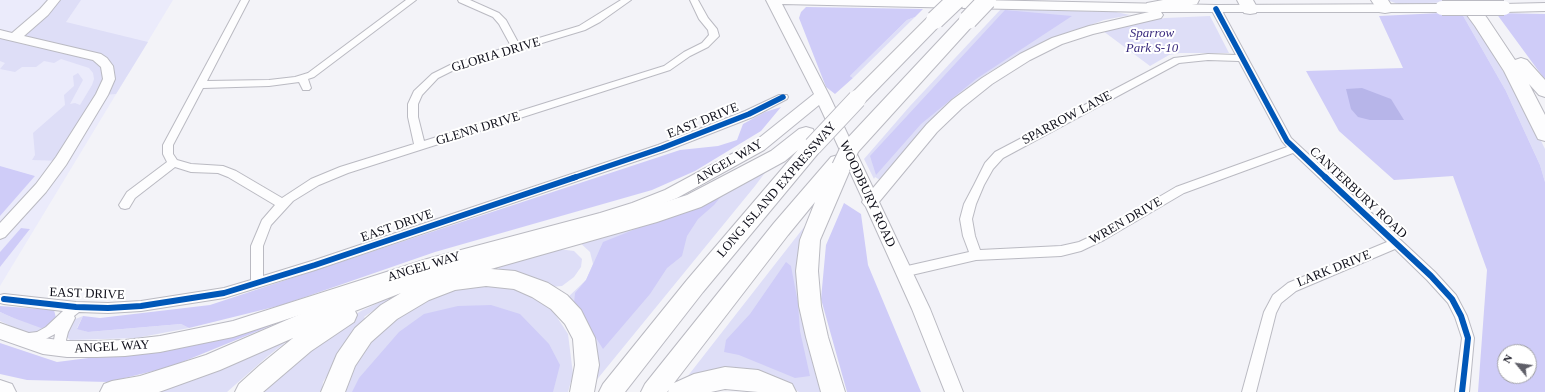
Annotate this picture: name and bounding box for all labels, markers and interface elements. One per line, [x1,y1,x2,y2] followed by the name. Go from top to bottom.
[1126,26,1178,57] park label: Sparrow Park S-10
[450,34,542,76] street label: GLORIA DRIVE
[1019,88,1115,148] street label: SPARROW LANE
[665,100,741,142] street label: EAST DRIVE
[434,109,522,149] street label: GLENN DRIVE
[714,119,840,261] street label: LONG ISLAND EXPRESSWAY
[692,136,766,188] street label: ANGEL WAY
[835,138,899,250] street label: WOODBURY ROAD
[1306,144,1410,242] street label: CANTERBURY ROAD
[1087,194,1165,248] street label: WREN DRIVE
[359,206,435,246] street label: EAST DRIVE
[1295,247,1373,291] street label: LARK DRIVE
[386,248,462,286] street label: ANGEL WAY
[49,285,125,303] street label: EAST DRIVE
[74,337,150,357] street label: ANGEL WAY
[1497,344,1537,384] north arrow
[1500,352,1515,365] text: N

